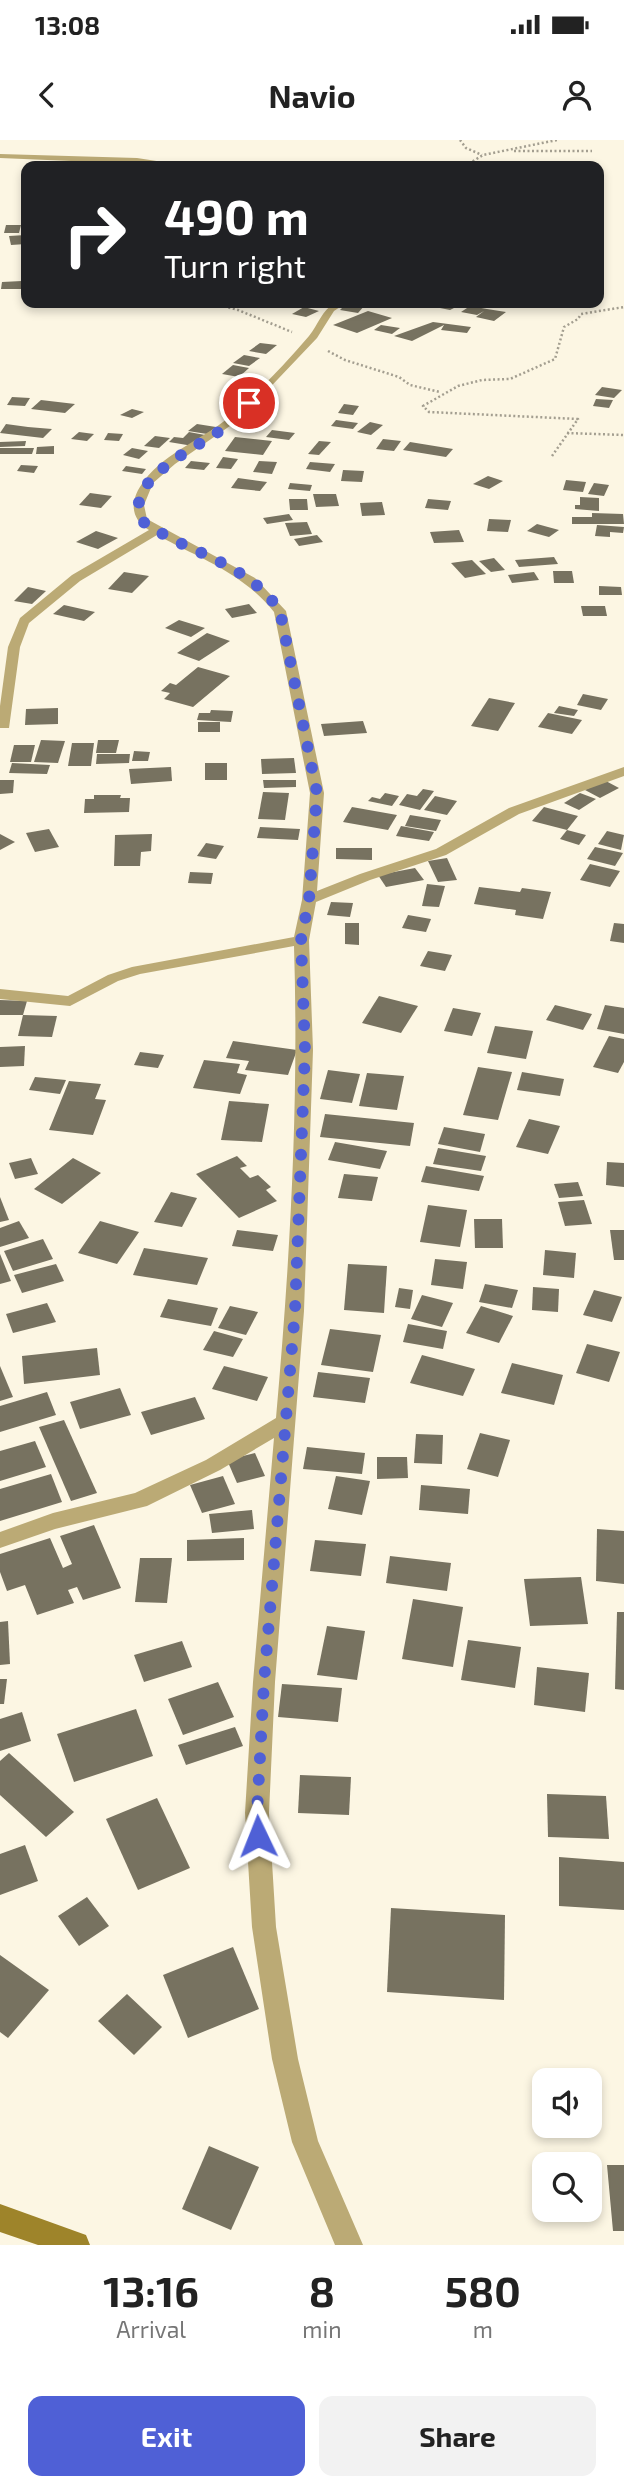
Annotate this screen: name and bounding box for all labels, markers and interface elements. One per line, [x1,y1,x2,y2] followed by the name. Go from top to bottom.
[35,9,100,40] text: 13:08
[28,76,66,114] icon: back
[268,76,356,114] text: Navio
[558,76,596,114] icon: person
[164,186,309,245] text: 490 m
[49,189,140,280] icon: right
[164,246,306,284] text: Turn right
[219,373,279,433] pin
[230,384,268,422] icon: arrive
[221,1799,295,1873] position arrow
[532,2068,602,2222] map controls
[532,2068,602,2138] button: sound
[532,2152,602,2222] button: search
[103,2265,199,2315] text: 13:16
[309,2265,335,2315] text: 8
[445,2265,521,2315] text: 580
[116,2315,186,2343] text: Arrival
[302,2315,342,2343] text: min
[473,2315,493,2343] text: m
[28,2396,305,2476] button: Exit
[319,2396,596,2476] button: Share

